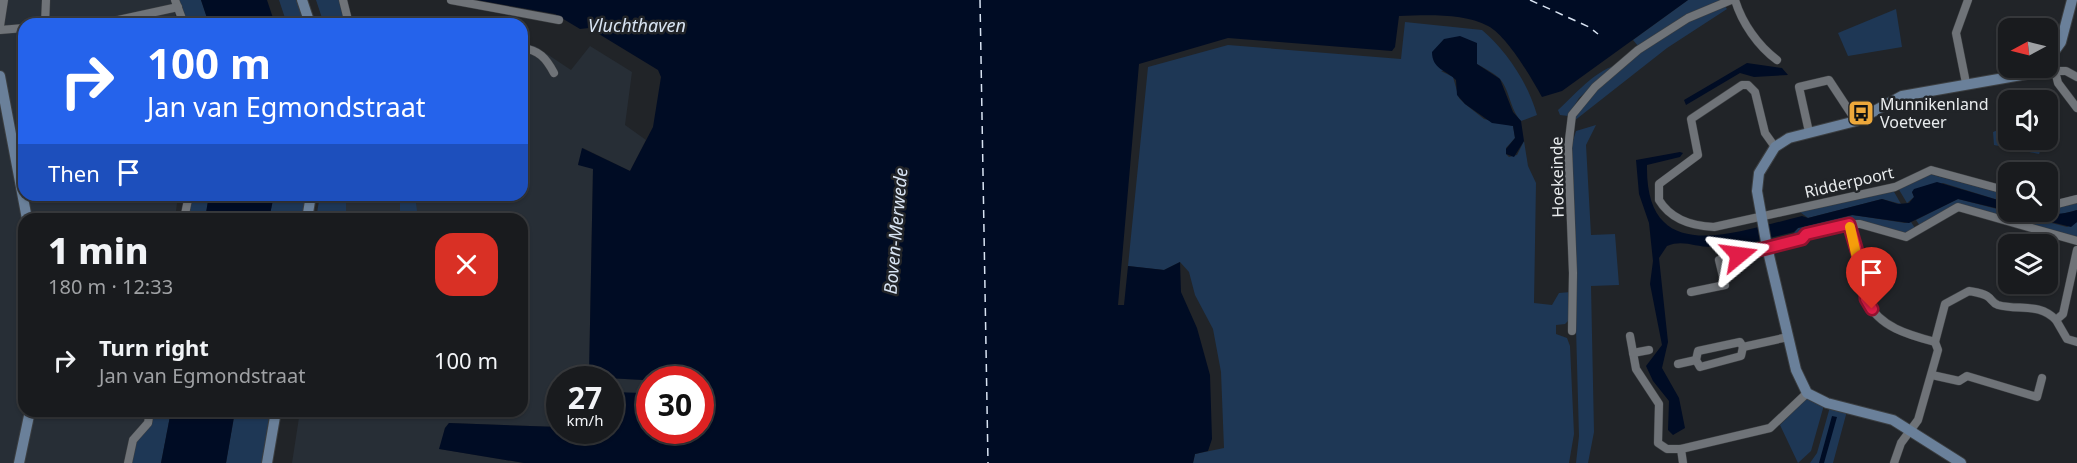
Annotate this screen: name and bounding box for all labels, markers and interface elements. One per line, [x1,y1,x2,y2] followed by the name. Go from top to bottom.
[588,13,686,37] water label: Vluchthaven
[1998,18,2058,78] north arrow
[1998,18,2058,294] map controls
[147,34,271,91] text: 100 m
[48,42,126,120] icon: right
[147,88,426,125] text: Jan van Egmondstraat
[1998,90,2058,150] button: sound
[1880,93,1989,133] place label: Munnikenland Voetveer
[1846,98,1876,128] bus stop icon: Munnikenland Voetveer
[1545,136,1569,218] street label: Hoekeinde
[112,156,145,189] icon: arrive
[48,158,100,188] text: Then
[1802,161,1896,203] street label: Ridderpoort
[1998,162,2058,222] button: search
[878,167,912,295] water label: Boven-Merwede
[1707,223,1771,287] position arrow
[48,226,149,275] text: 1 min
[435,233,498,296] button: close
[1998,234,2058,294] button: layers
[1846,247,1897,309] pin
[1855,256,1888,289] icon: arrive
[48,273,173,300] text: 180 m · 12:33
[99,332,209,362] text: Turn right
[48,344,81,377] icon: right
[434,345,498,375] text: 100 m
[99,362,305,389] text: Jan van Egmondstraat
[636,366,714,444] speed limit sign: 30
[568,377,602,418] text: 27
[567,410,603,430] text: km/h

